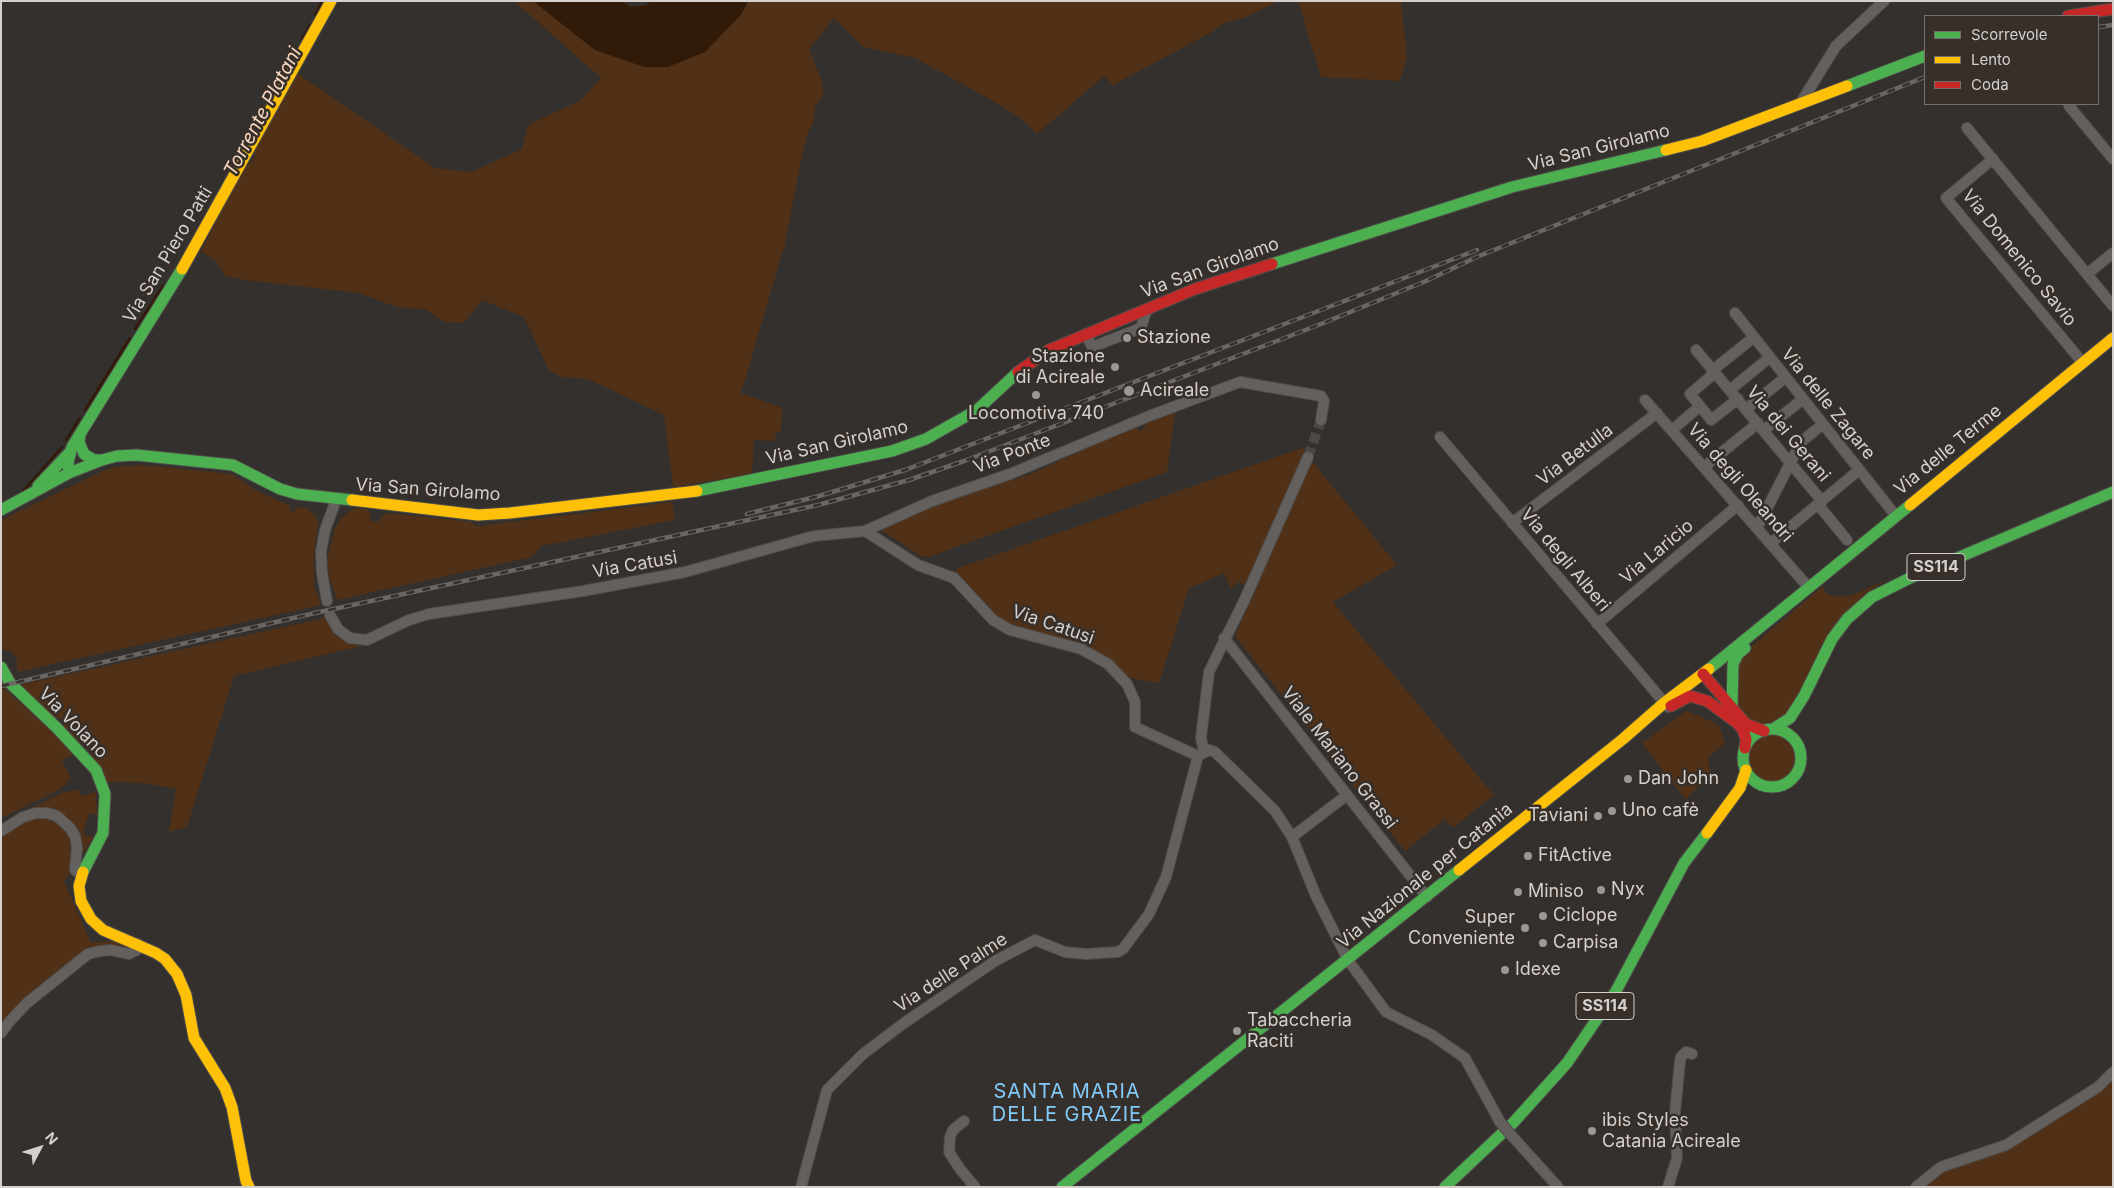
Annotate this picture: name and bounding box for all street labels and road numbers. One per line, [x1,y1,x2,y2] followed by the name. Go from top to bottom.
[1526,120,1672,176] street label: Via San Girolamo
[119,183,217,327] street label: Via San Piero Patti
[1957,185,2081,331] street label: Via Domenico Savio
[1138,233,1282,303] street label: Via San Girolamo
[1776,344,1880,464] street label: Via delle Zagare
[1742,382,1834,486] street label: Via dei Gerani
[1890,400,2006,500] street label: Via delle Terme
[764,416,910,470] street label: Via San Girolamo
[1533,419,1617,491] street label: Via Betulla
[1683,419,1797,547] street label: Via degli Oleandri
[970,429,1054,479] street label: Via Ponte
[355,474,501,506] street label: Via San Girolamo
[1516,504,1614,616] street label: Via degli Alberi
[1616,515,1698,589] street label: Via Laricio
[591,547,679,583] street label: Via Catusi
[1907,554,1965,580] road number: SS114
[1009,601,1097,649] street label: Via Catusi
[1277,682,1401,834] street label: Viale Mariano Grassi
[34,683,112,763] street label: Via Volano
[1333,799,1517,953] street label: Via Nazionale per Catania
[891,929,1011,1017] street label: Via delle Palme
[1576,992,1634,1019] road number: SS114

